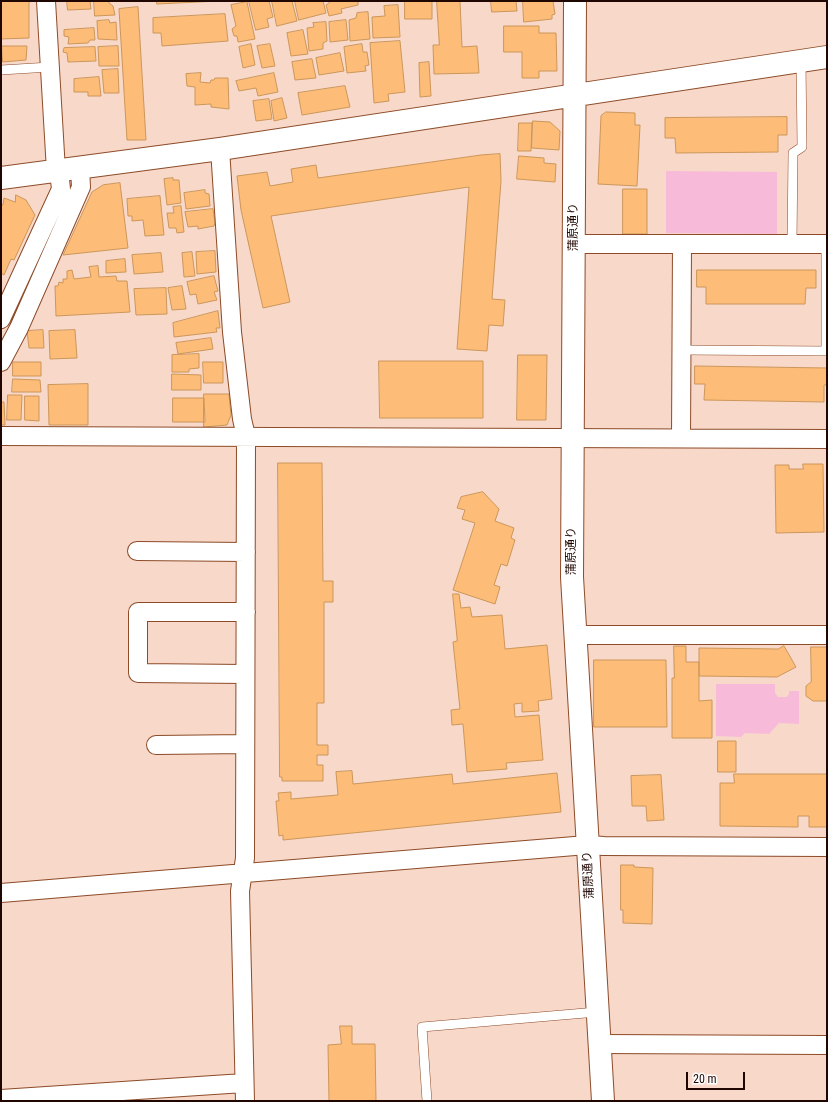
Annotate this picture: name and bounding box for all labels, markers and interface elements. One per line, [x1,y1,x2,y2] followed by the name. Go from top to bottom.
[567,203,581,251] street label: 蒲原通り
[565,527,579,575] street label: 蒲原通り
[581,851,597,899] street label: 蒲原通り
[688,1064,747,1090] scale bar
[693,1072,717,1086] text: 20 m

